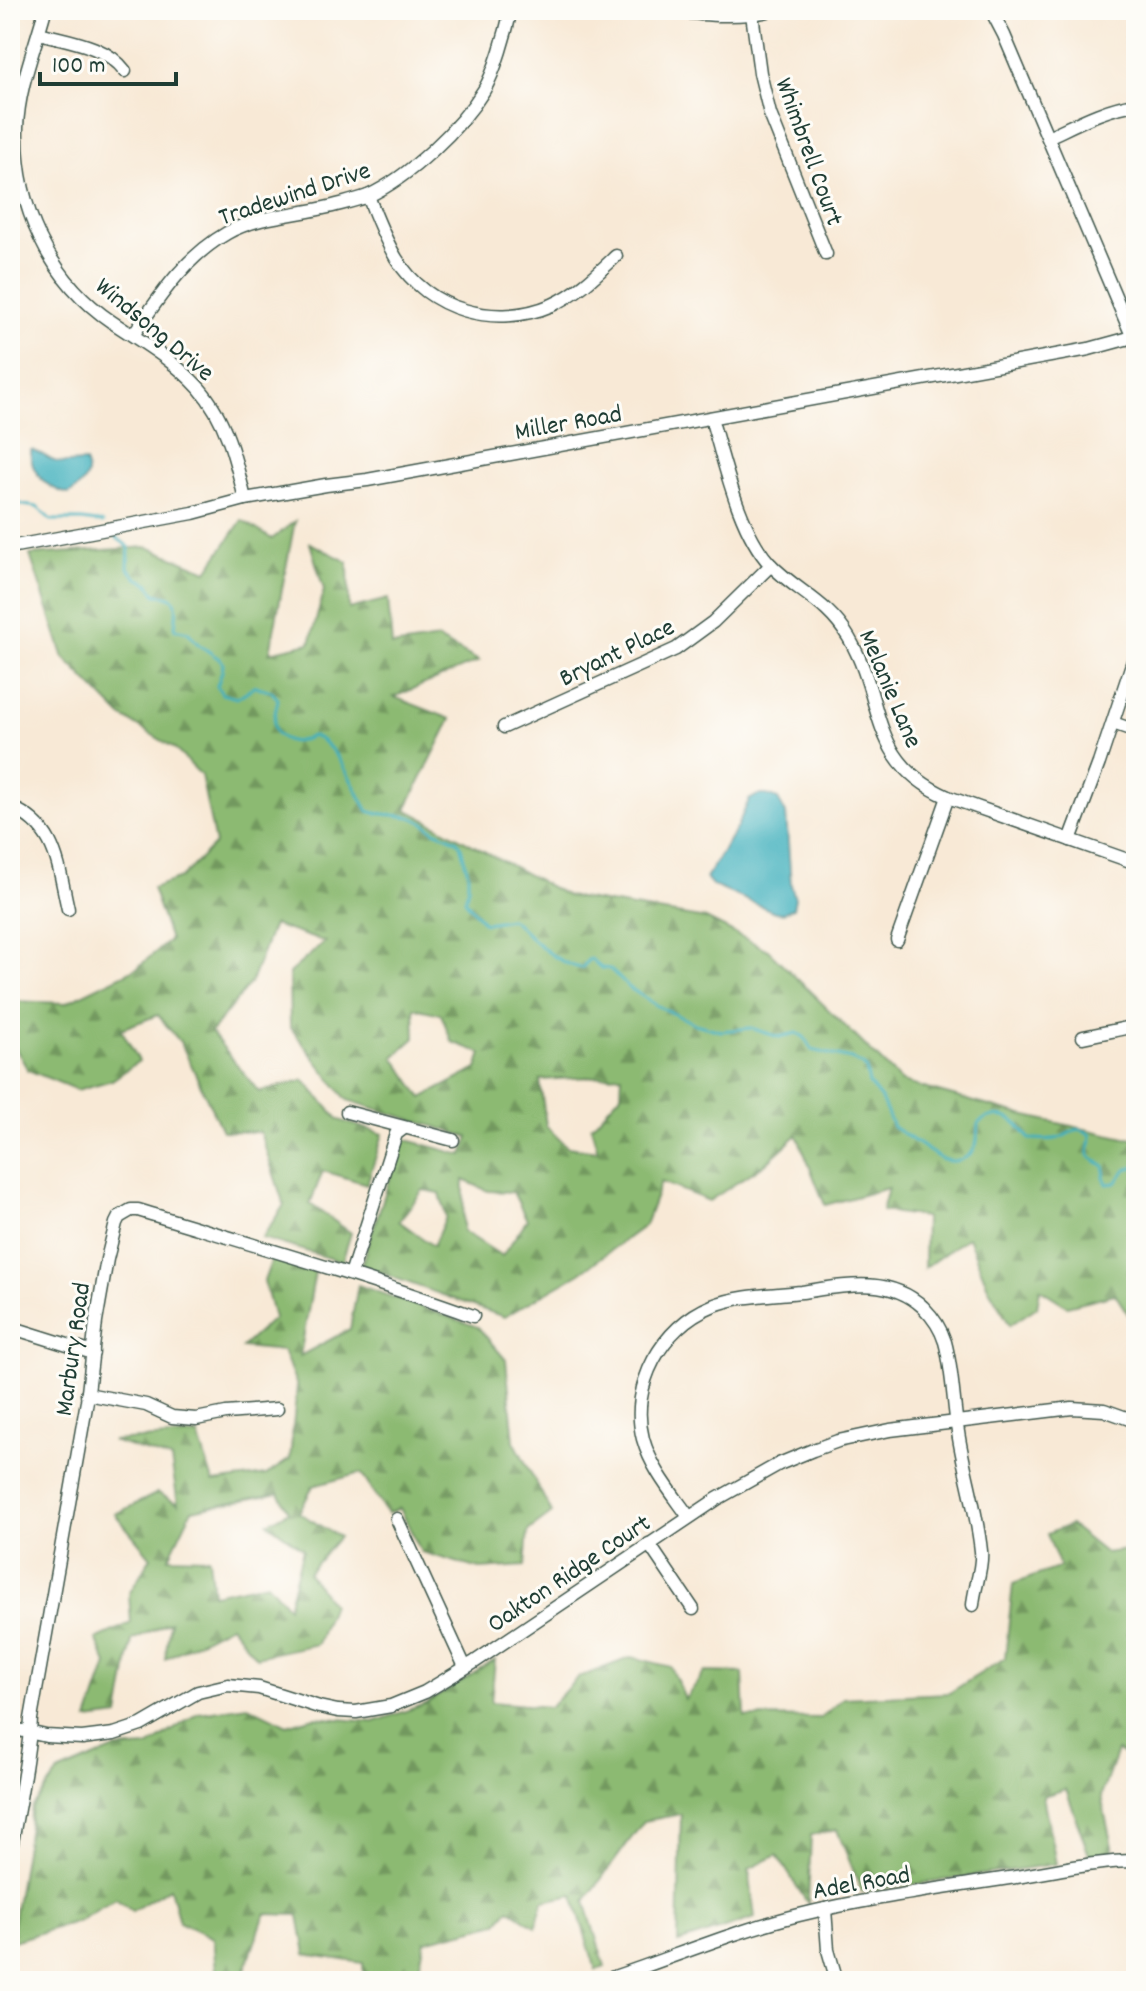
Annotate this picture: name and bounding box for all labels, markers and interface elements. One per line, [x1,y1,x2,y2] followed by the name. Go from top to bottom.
[40,36,176,86] scale bar
[52,50,105,84] text: 100 m
[764,73,852,232] street label: Whimbrell Court
[214,153,376,237] street label: Tradewind Drive
[86,270,222,392] street label: Windsong Drive
[512,397,625,452] street label: Miller Road
[554,610,682,698] street label: Bryant Place
[847,624,930,754] street label: Melanie Lane
[47,1280,102,1419] street label: Marbury Road
[481,1506,659,1643] street label: Oakton Ridge Court
[810,1858,913,1911] street label: Adel Road

